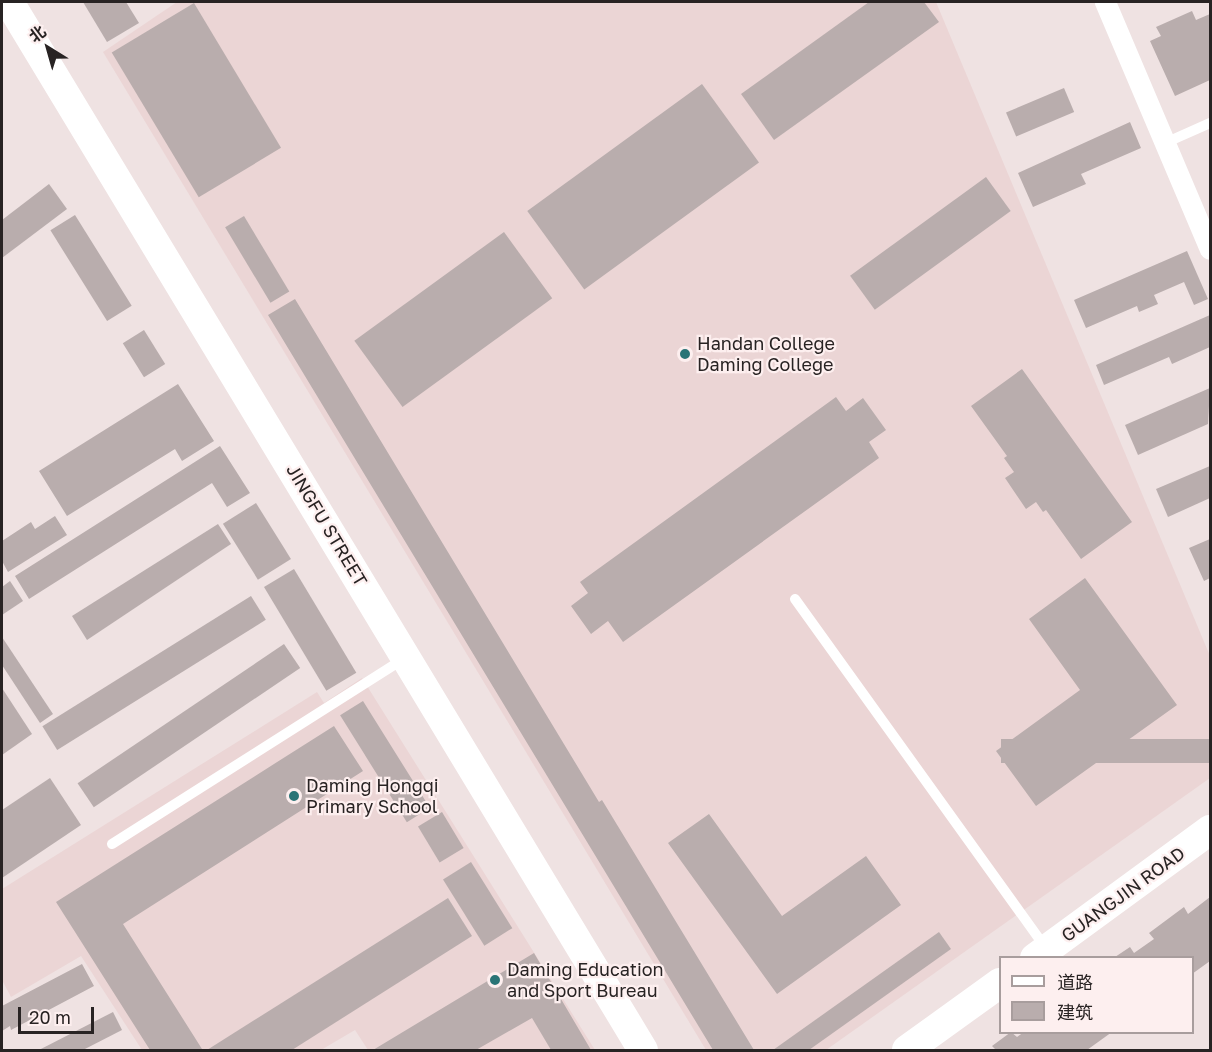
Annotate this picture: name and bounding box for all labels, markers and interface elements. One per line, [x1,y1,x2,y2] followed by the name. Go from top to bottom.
[18,18,78,78] north arrow
[25,21,50,46] text: 北
[697,333,835,376] place label: Handan College Daming College
[678,347,692,361] marker: Handan College Daming College
[282,460,372,590] street label: JINGFU STREET
[306,775,439,818] place label: Daming Hongqi Primary School
[287,789,301,803] marker: Daming Hongqi Primary School
[1057,842,1189,946] street label: GUANGJIN ROAD
[999,956,1194,1034] legend
[507,959,664,1002] place label: Daming Education and Sport Bureau
[1057,971,1093,993] text: 道路
[488,973,502,987] marker: Daming Education and Sport Bureau
[21,995,98,1033] scale bar
[1057,1001,1093,1023] text: 建筑
[29,1006,71,1028] text: 20 m

